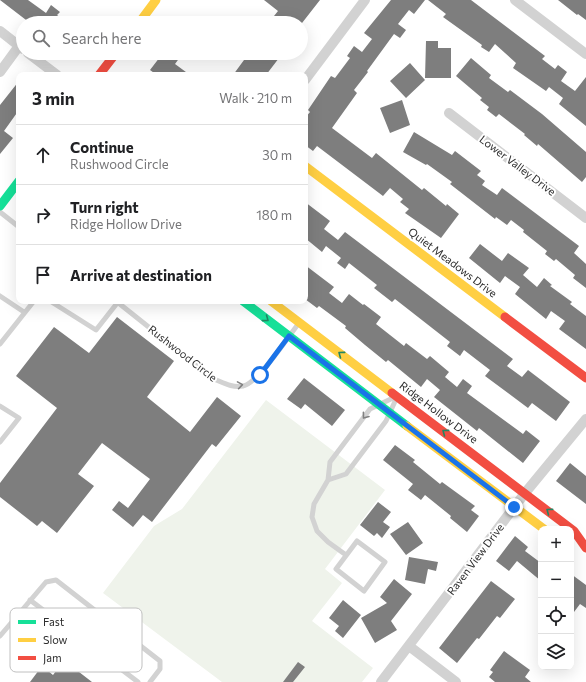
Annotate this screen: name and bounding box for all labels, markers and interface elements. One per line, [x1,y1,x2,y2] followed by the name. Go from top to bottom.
[16,16,308,60] search box
[30,27,52,49] icon: search
[62,29,141,47] text: Search here
[32,88,75,109] text: 3 min
[219,90,292,106] text: Walk · 210 m
[477,132,559,198] street label: Lower Valley Drive
[70,138,134,156] text: Continue
[32,144,54,166] icon: ahead
[262,147,292,163] text: 30 m
[70,156,169,172] text: Rushwood Circle
[70,198,139,216] text: Turn right
[32,204,54,226] icon: right
[256,207,292,223] text: 180 m
[70,216,182,232] text: Ridge Hollow Drive
[406,224,500,300] street label: Quiet Meadows Drive
[32,264,54,286] icon: arrive
[70,266,212,284] text: Arrive at destination
[261,314,268,321] one-way arrow
[146,322,220,384] street label: Rushwood Circle
[339,352,346,359] one-way arrow
[251,366,269,384] route start
[397,378,481,446] street label: Ridge Hollow Drive
[237,381,244,390] one-way arrow
[363,411,370,418] one-way arrow
[443,430,450,437] one-way arrow
[505,498,523,516] route end
[546,509,553,516] one-way arrow
[444,521,506,597] street label: Raven View Drive
[538,526,574,670] map controls
[538,526,574,562] button: +
[538,562,574,598] button: −
[538,598,574,634] button: locate
[10,608,142,672] legend
[43,615,65,628] text: Fast
[43,633,68,646] text: Slow
[538,634,574,670] button: layers
[43,651,62,665] text: Jam

